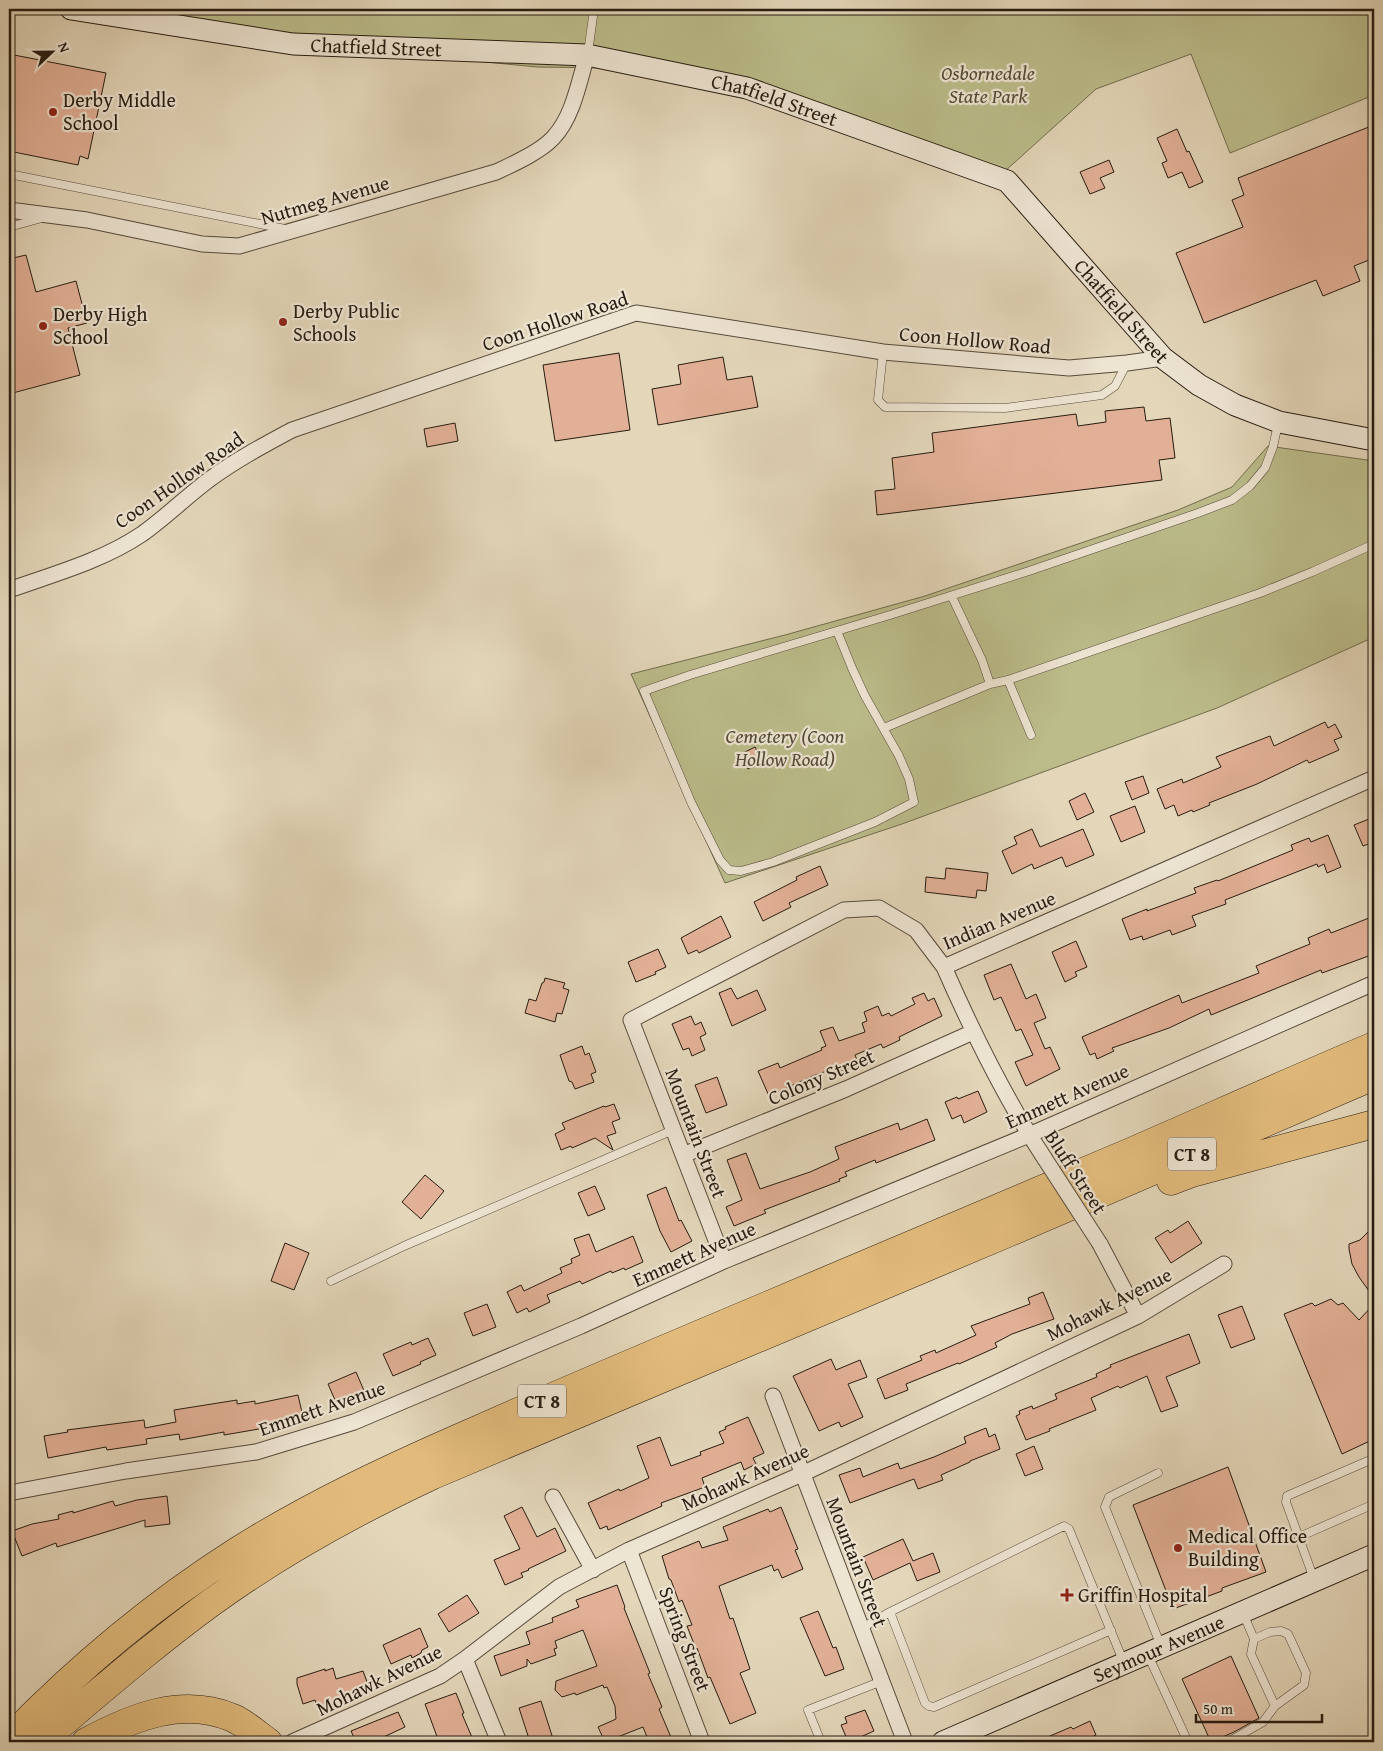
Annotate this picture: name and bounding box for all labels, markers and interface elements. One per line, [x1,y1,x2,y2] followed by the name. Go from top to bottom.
[28,28,78,78] north arrow
[310,30,442,64] street label: Chatfield Street
[53,39,75,56] text: N
[941,58,1035,110] park label: Osbornedale State Park
[709,66,842,133] street label: Chatfield Street
[63,85,176,137] place label: Derby Middle School
[47,106,59,118] marker: Derby Middle School
[257,167,393,232] street label: Nutmeg Avenue
[1068,252,1176,370] street label: Chatfield Street
[478,283,632,358] street label: Coon Hollow Road
[293,296,400,348] place label: Derby Public Schools
[53,299,148,351] place label: Derby High School
[277,316,289,328] marker: Derby Public Schools
[898,318,1052,361] street label: Coon Hollow Road
[37,320,49,332] marker: Derby High School
[108,424,250,535] street label: Coon Hollow Road
[726,721,844,773] park label: Cemetery (Coon Hollow Road)
[938,883,1060,956] street label: Indian Avenue
[763,1041,879,1112] street label: Colony Street
[1001,1055,1133,1136] street label: Emmett Avenue
[658,1064,735,1202] street label: Mountain Street
[1038,1124,1115,1220] street label: Bluff Street
[1168,1138,1216,1170] road number: CT 8
[628,1213,760,1294] street label: Emmett Avenue
[1041,1259,1176,1348] street label: Mohawk Avenue
[255,1372,389,1443] street label: Emmett Avenue
[518,1384,566,1418] road number: CT 8
[676,1435,813,1518] street label: Mohawk Avenue
[819,1493,896,1631] street label: Mountain Street
[1188,1521,1307,1573] place label: Medical Office Building
[1172,1542,1184,1554] marker: Medical Office Building
[1078,1580,1208,1609] place label: Griffin Hospital
[652,1582,719,1696] street label: Spring Street
[1060,1588,1074,1602] marker: Griffin Hospital
[1088,1607,1229,1689] street label: Seymour Avenue
[311,1636,447,1723] street label: Mohawk Avenue
[1196,1691,1322,1723] scale bar
[1203,1698,1234,1719] text: 50 m

